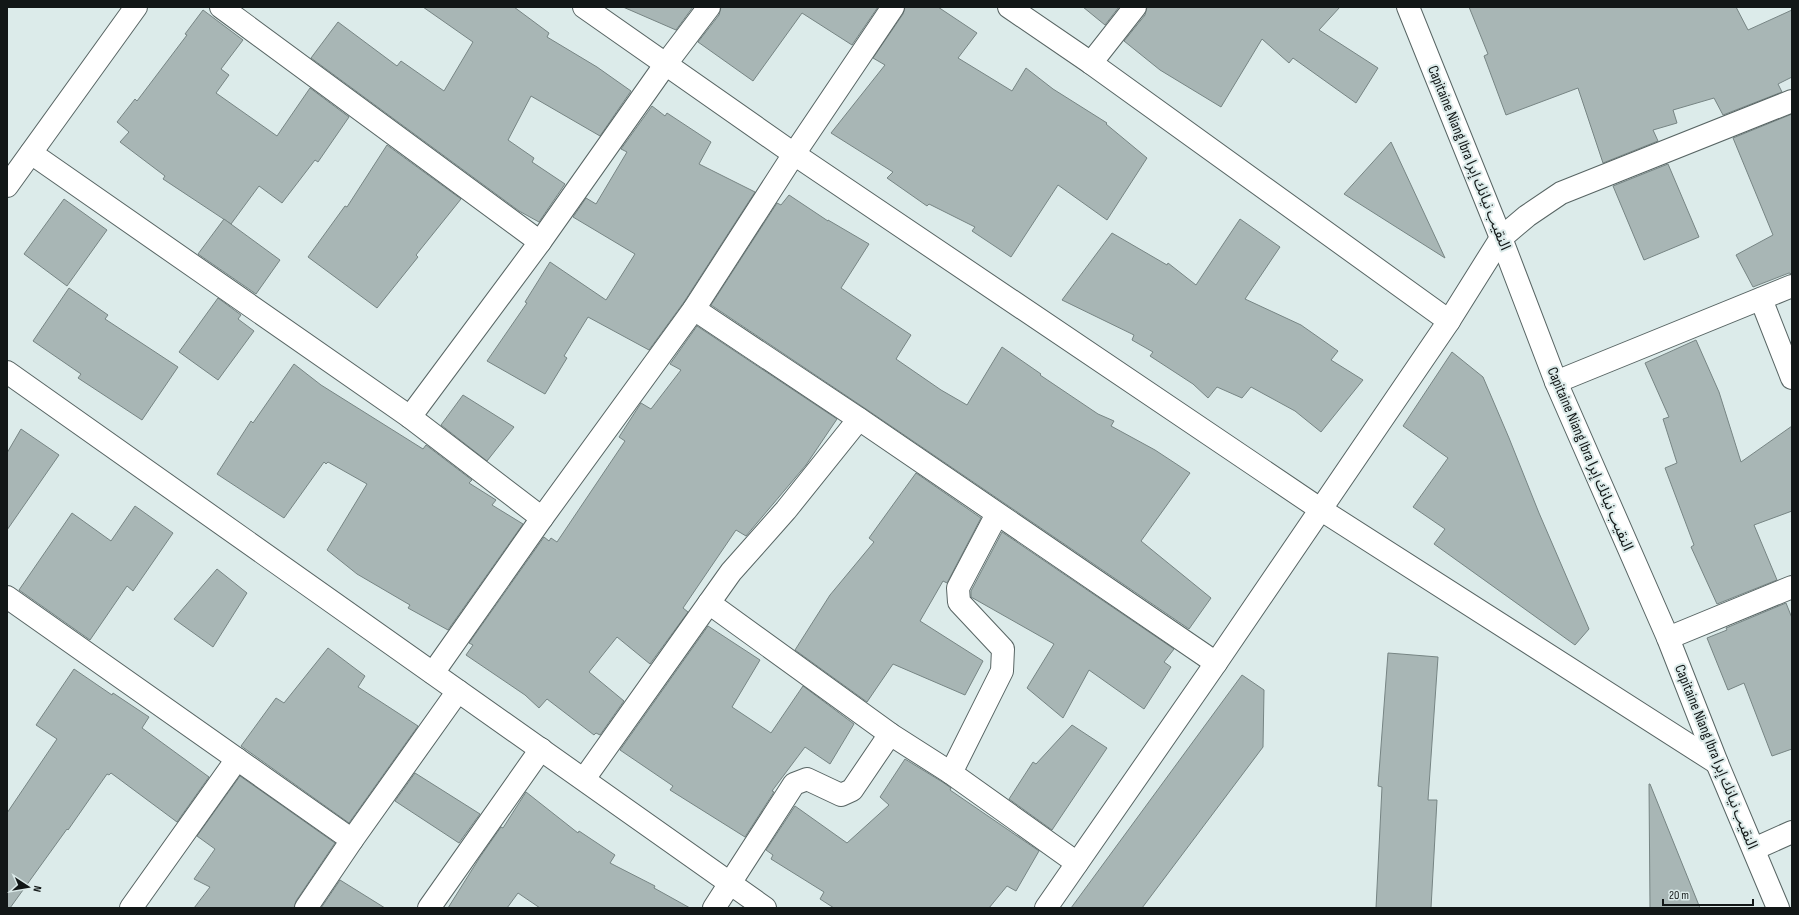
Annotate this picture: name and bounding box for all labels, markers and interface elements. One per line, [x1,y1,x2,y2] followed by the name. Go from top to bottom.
[1423,63,1515,253] street label: Capitaine Niang Ibra النقيب نيانك إبرا
[1543,364,1637,554] street label: Capitaine Niang Ibra النقيب نيانك إبرا
[1670,662,1762,852] street label: Capitaine Niang Ibra النقيب نيانك إبرا
[8,867,48,907] north arrow
[1663,881,1753,907] scale bar
[30,885,44,893] text: N
[1669,888,1689,903] text: 20 m

